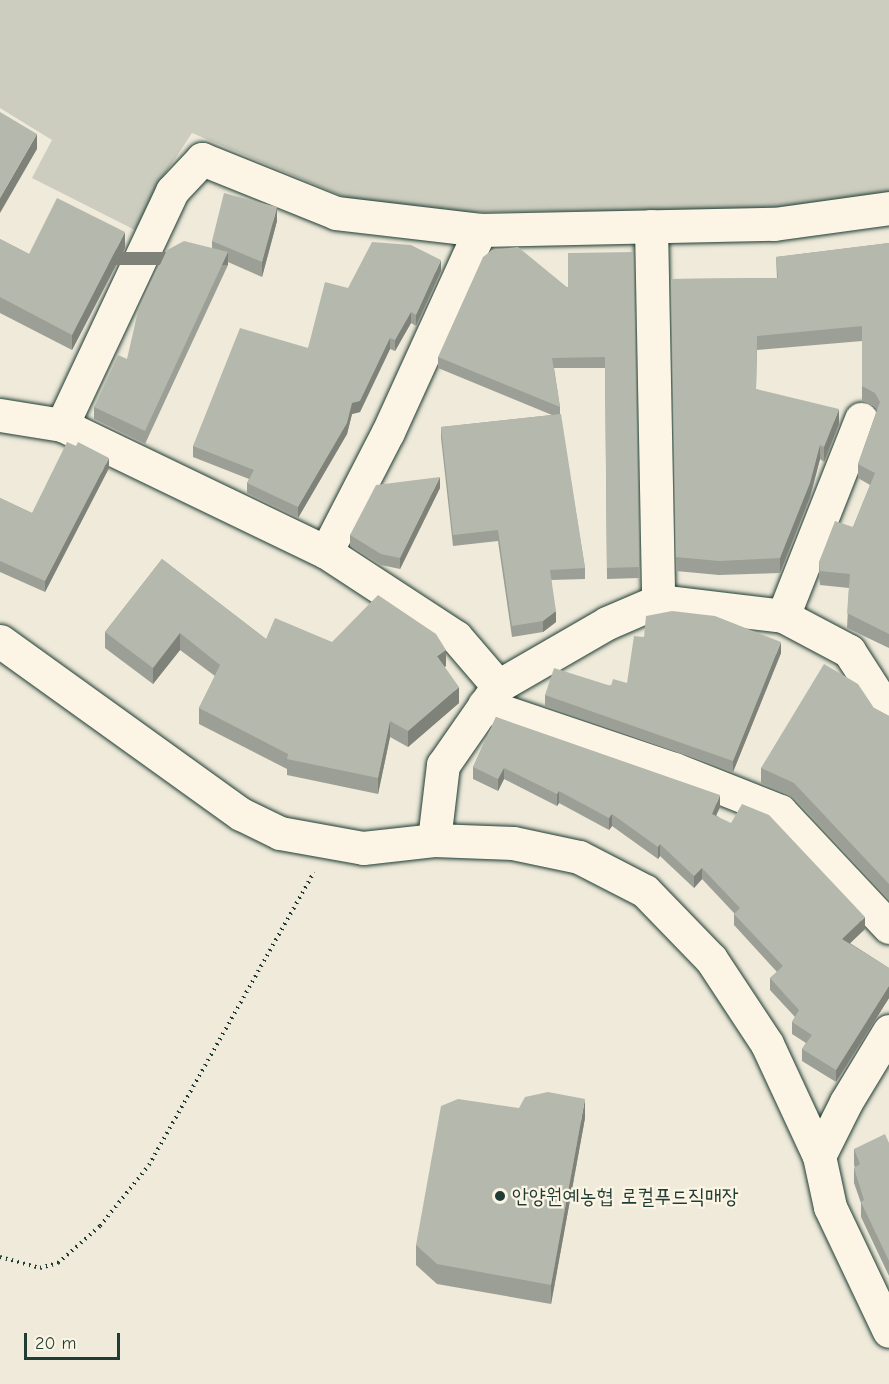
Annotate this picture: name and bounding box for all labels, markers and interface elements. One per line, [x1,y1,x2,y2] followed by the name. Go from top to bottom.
[512,1183,739,1209] place label: 안양원예농협 로컬푸드직매장
[493,1189,507,1203] marker: 안양원예농협 로컬푸드직매장
[27,1321,123,1359] scale bar
[35,1333,76,1354] text: 20 m

